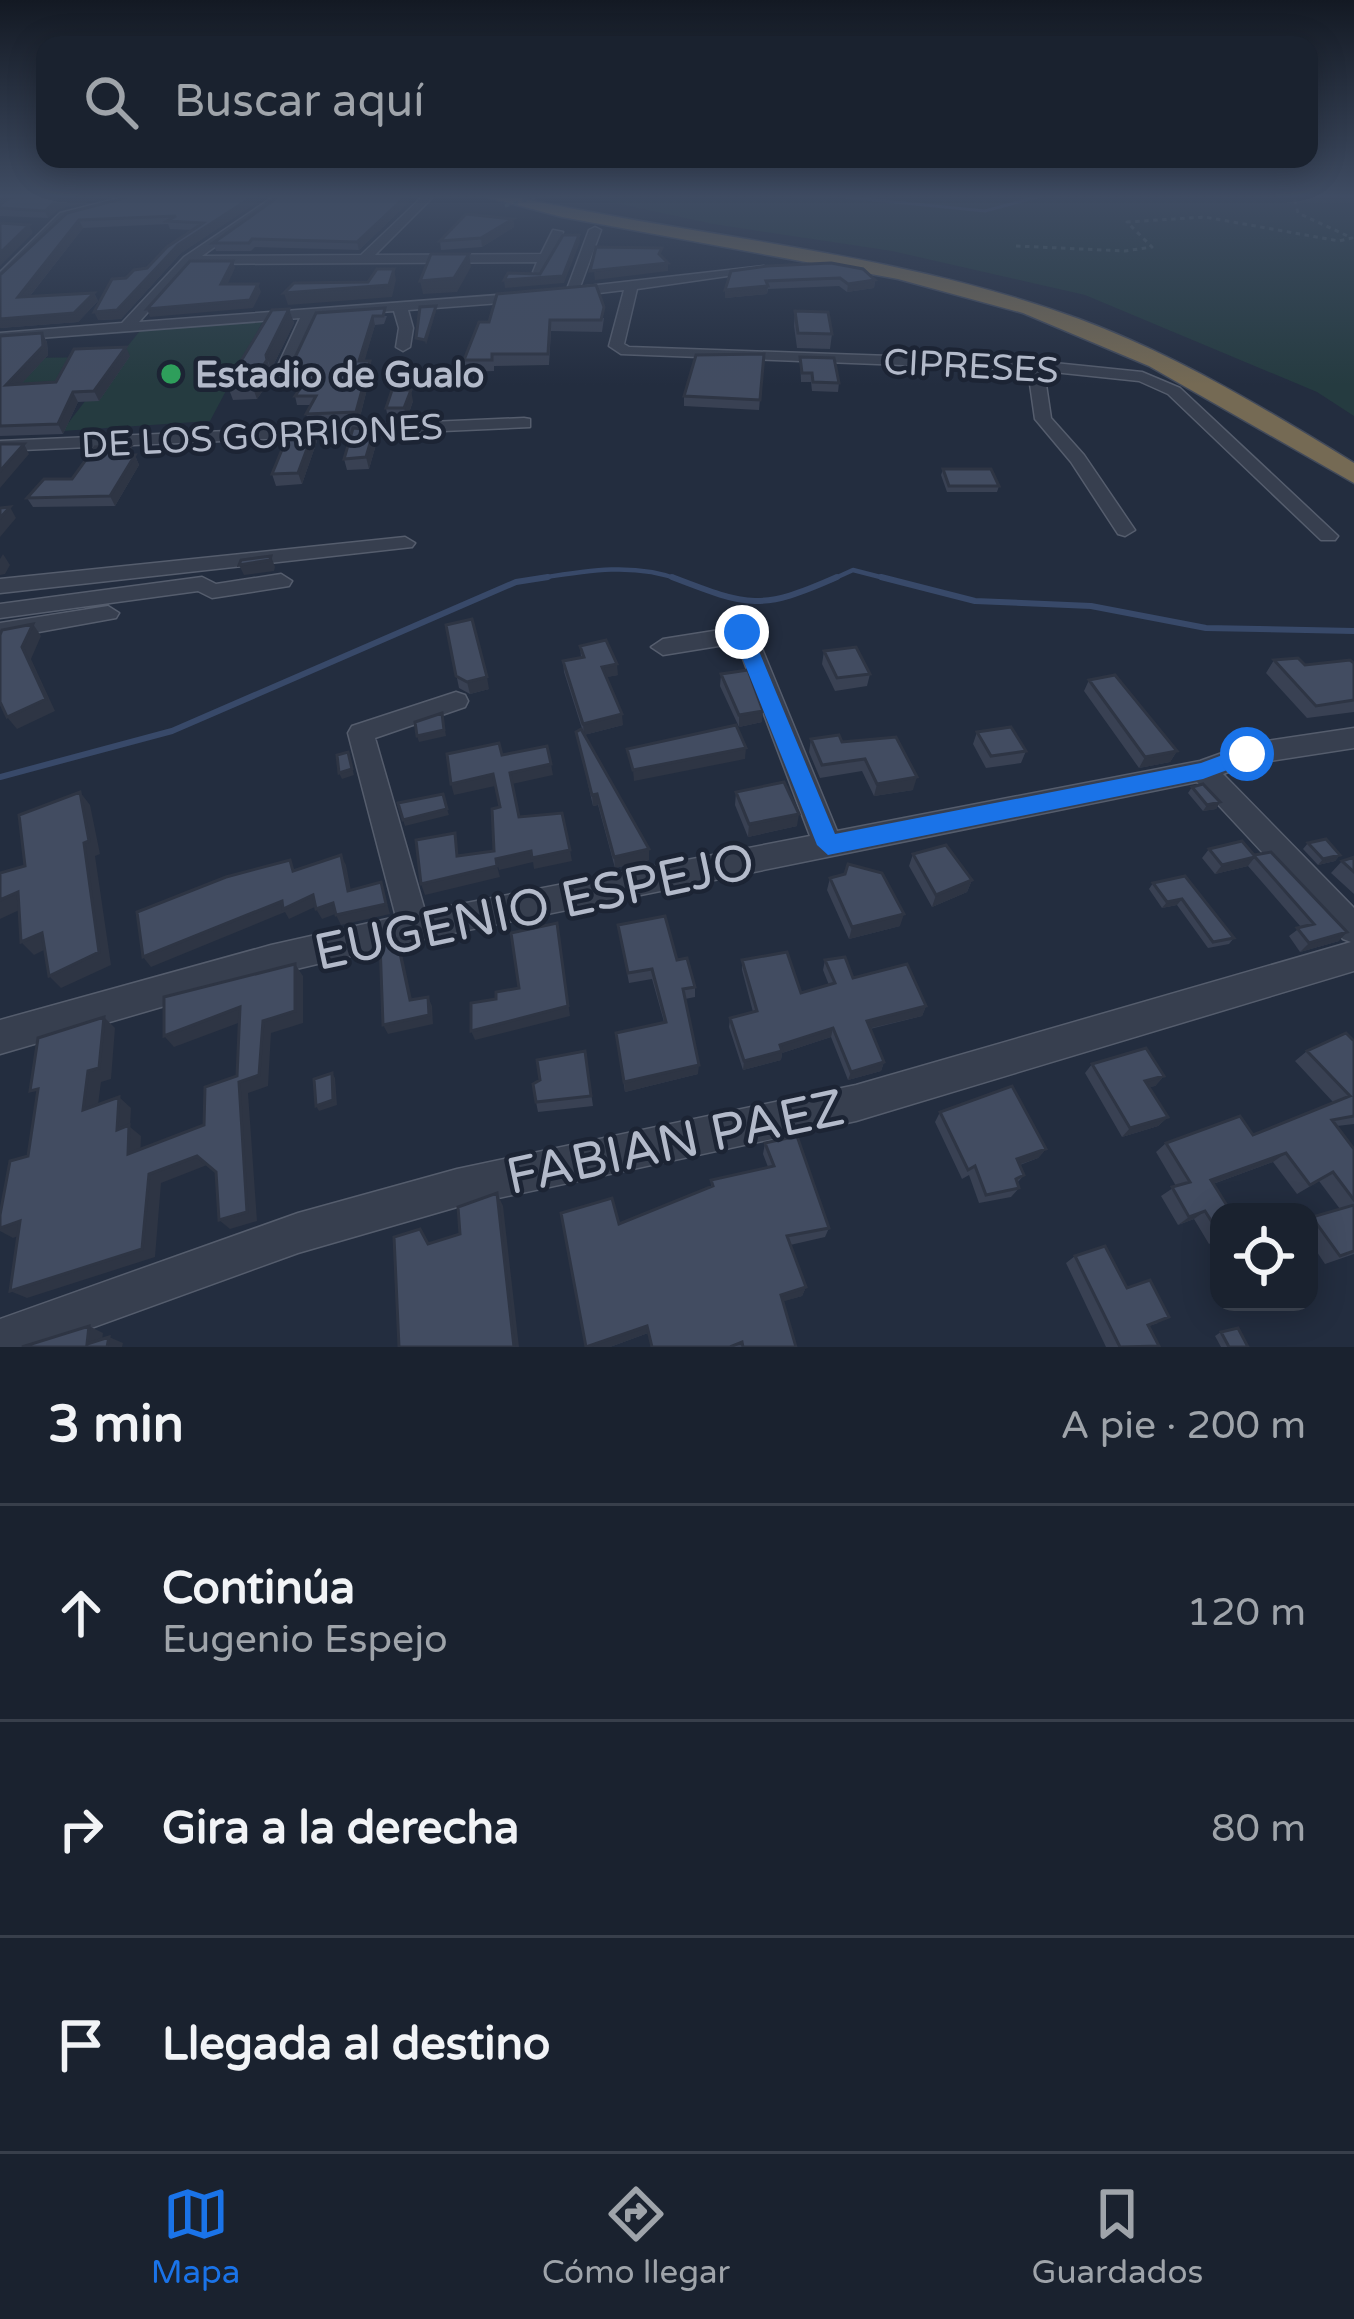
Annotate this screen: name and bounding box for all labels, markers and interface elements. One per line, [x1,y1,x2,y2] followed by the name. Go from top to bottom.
[36,36,1318,168] search box
[78,69,144,135] icon: search
[174,75,424,129] text: Buscar aquí
[882,340,1060,393] street label: CIPRESES
[195,354,485,397] place label: Estadio de Gualo
[158,361,184,387] marker: Estadio de Gualo
[80,406,444,467] street label: DE LOS GORRIONES
[715,605,769,659] route end
[1220,727,1274,781] route start
[309,831,760,985] street label: EUGENIO ESPEJO
[501,1077,850,1209] street label: FABIAN PAEZ
[1210,1203,1318,1311] map controls
[1210,1203,1318,1311] button: locate
[48,1394,184,1456] text: 3 min
[1061,1402,1306,1449] text: A pie · 200 m
[162,1562,355,1616] text: Continúa
[48,1580,114,1646] icon: ahead
[1187,1589,1306,1636] text: 120 m
[162,1616,448,1663] text: Eugenio Espejo
[48,1796,114,1862] icon: right
[162,1802,519,1856] text: Gira a la derecha
[1211,1805,1306,1852] text: 80 m
[48,2012,114,2078] icon: arrive
[162,2018,550,2072] text: Llegada al destino
[151,2181,240,2292] tab: Mapa
[542,2181,730,2292] tab: Cómo llegar
[1031,2181,1203,2292] tab: Guardados

